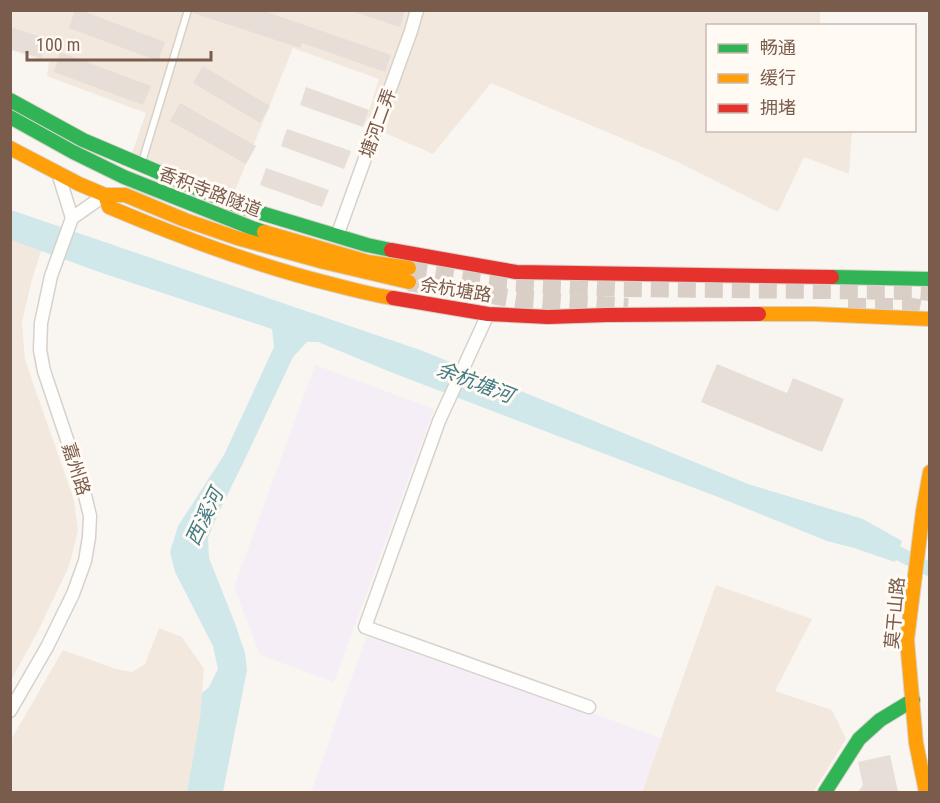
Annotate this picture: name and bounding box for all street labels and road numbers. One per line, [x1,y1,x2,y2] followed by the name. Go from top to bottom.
[355,85,400,160] street label: 塘河二弄
[156,162,264,221] street label: 香积寺路隧道
[419,274,493,306] street label: 余杭塘路
[58,440,95,498] street label: 嘉州路
[881,576,908,650] street label: 莫干山路

